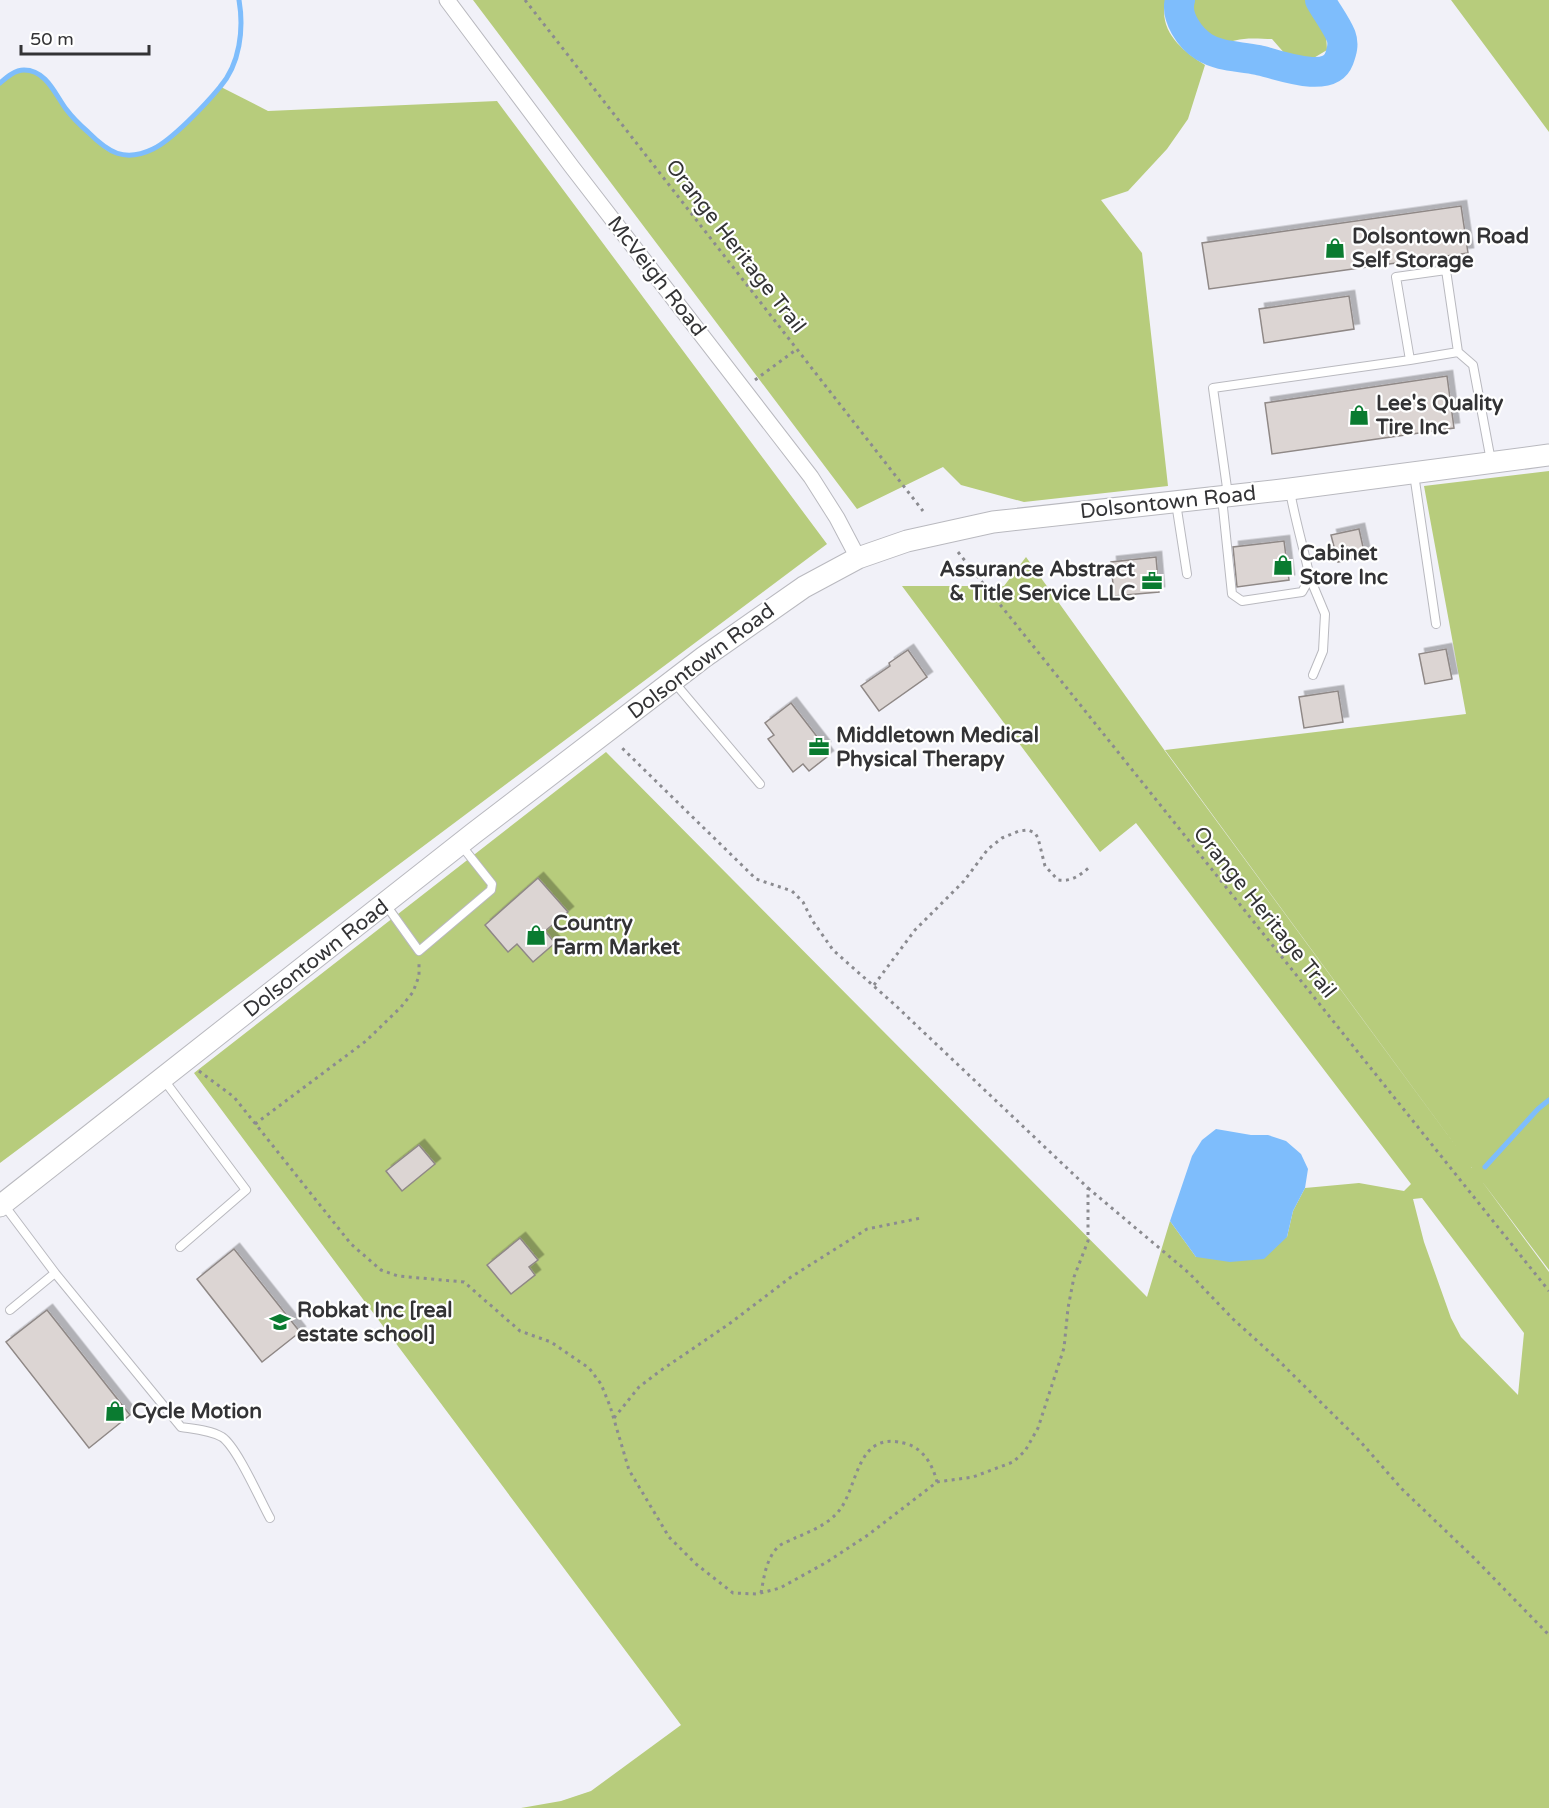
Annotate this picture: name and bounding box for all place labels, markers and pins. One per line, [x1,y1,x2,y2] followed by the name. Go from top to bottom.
[1352,224,1529,273] place label: Dolsontown Road Self Storage
[1323,236,1347,260] shop icon: Dolsontown Road Self Storage
[1375,391,1504,440] place label: Lee's Quality Tire Inc
[1347,403,1371,427] shop icon: Lee's Quality Tire Inc
[1300,541,1388,590] place label: Cabinet Store Inc
[1271,553,1295,577] shop icon: Cabinet Store Inc
[939,557,1135,606] place label: Assurance Abstract & Title Service LLC
[1140,569,1164,593] office icon: Assurance Abstract & Title Service LLC
[836,723,1039,772] place label: Middletown Medical Physical Therapy
[807,735,831,759] office icon: Middletown Medical Physical Therapy
[553,911,680,960] place label: Country Farm Market
[524,923,548,947] shop icon: Country Farm Market
[297,1298,452,1347] place label: Robkat Inc [real estate school]
[268,1310,292,1334] school or university icon: Robkat Inc [real estate school]
[103,1399,127,1423] shop icon: Cycle Motion
[132,1399,262,1424] place label: Cycle Motion

